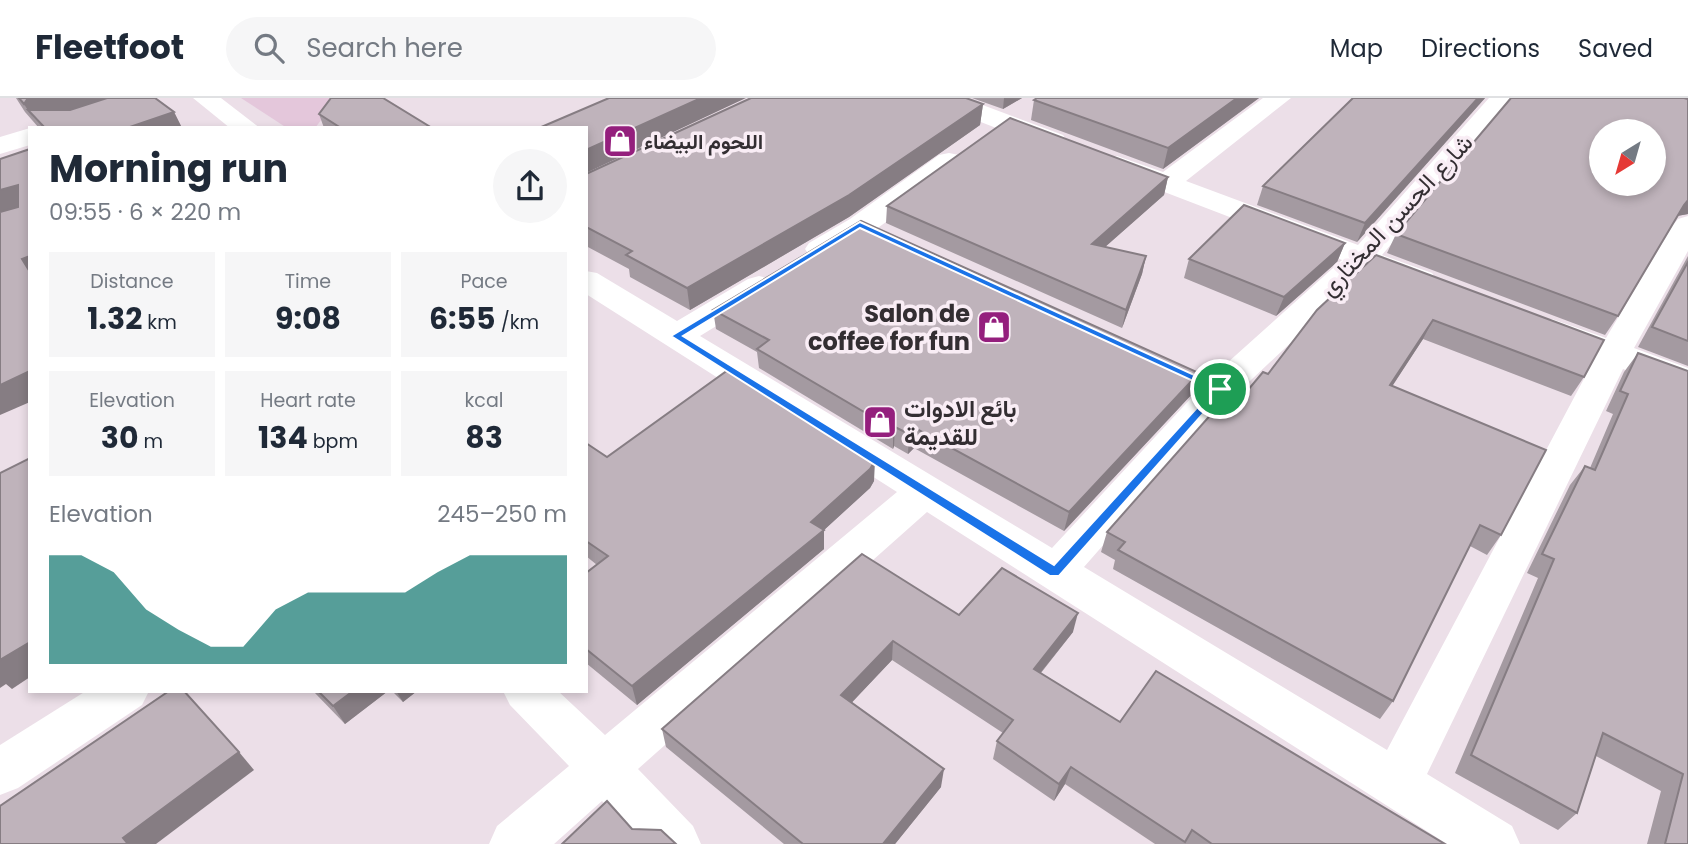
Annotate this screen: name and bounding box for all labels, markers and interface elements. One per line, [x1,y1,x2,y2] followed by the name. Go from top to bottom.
[226,17,716,80] search box
[35,24,184,71] text: Fleetfoot
[250,29,288,67] icon: search
[306,30,463,66] text: Search here
[1330,32,1383,65] text: Map
[1421,32,1540,65] text: Directions
[1578,32,1653,65] text: Saved
[1589,119,1666,196] north arrow
[1589,119,1666,196] map controls
[601,122,639,160] shop icon: اللحوم البيضاء
[644,127,763,156] place label: اللحوم البيضاء
[1312,127,1482,305] street label: شارع الحسن المختاري
[49,142,288,195] text: Morning run
[493,149,567,223] button: share
[49,196,241,228] text: 09:55 · 6 × 220 m
[90,268,174,295] text: Distance
[285,268,331,295] text: Time
[460,268,508,295] text: Pace
[87,297,142,340] text: 1.32
[275,297,341,340] text: 9:08
[429,297,496,340] text: 6:55
[808,297,970,358] place label: Salon de coffee for fun
[975,308,1013,346] shop icon: Salon de coffee for fun
[142,309,177,336] text: km
[496,309,539,336] text: /km
[1190,359,1250,419] pin
[1201,370,1239,408] icon: arrive
[89,387,175,414] text: Elevation
[260,387,356,414] text: Heart rate
[465,387,503,414] text: kcal
[904,392,1016,453] place label: بائع الادوات للقديمة
[861,403,899,441] shop icon: بائع الادوات للقديمة
[101,416,139,459] text: 30
[258,416,308,459] text: 134
[465,416,503,459] text: 83
[139,428,163,455] text: m
[308,428,358,455] text: bpm
[49,498,153,530] text: Elevation
[437,498,567,530] text: 245–250 m

